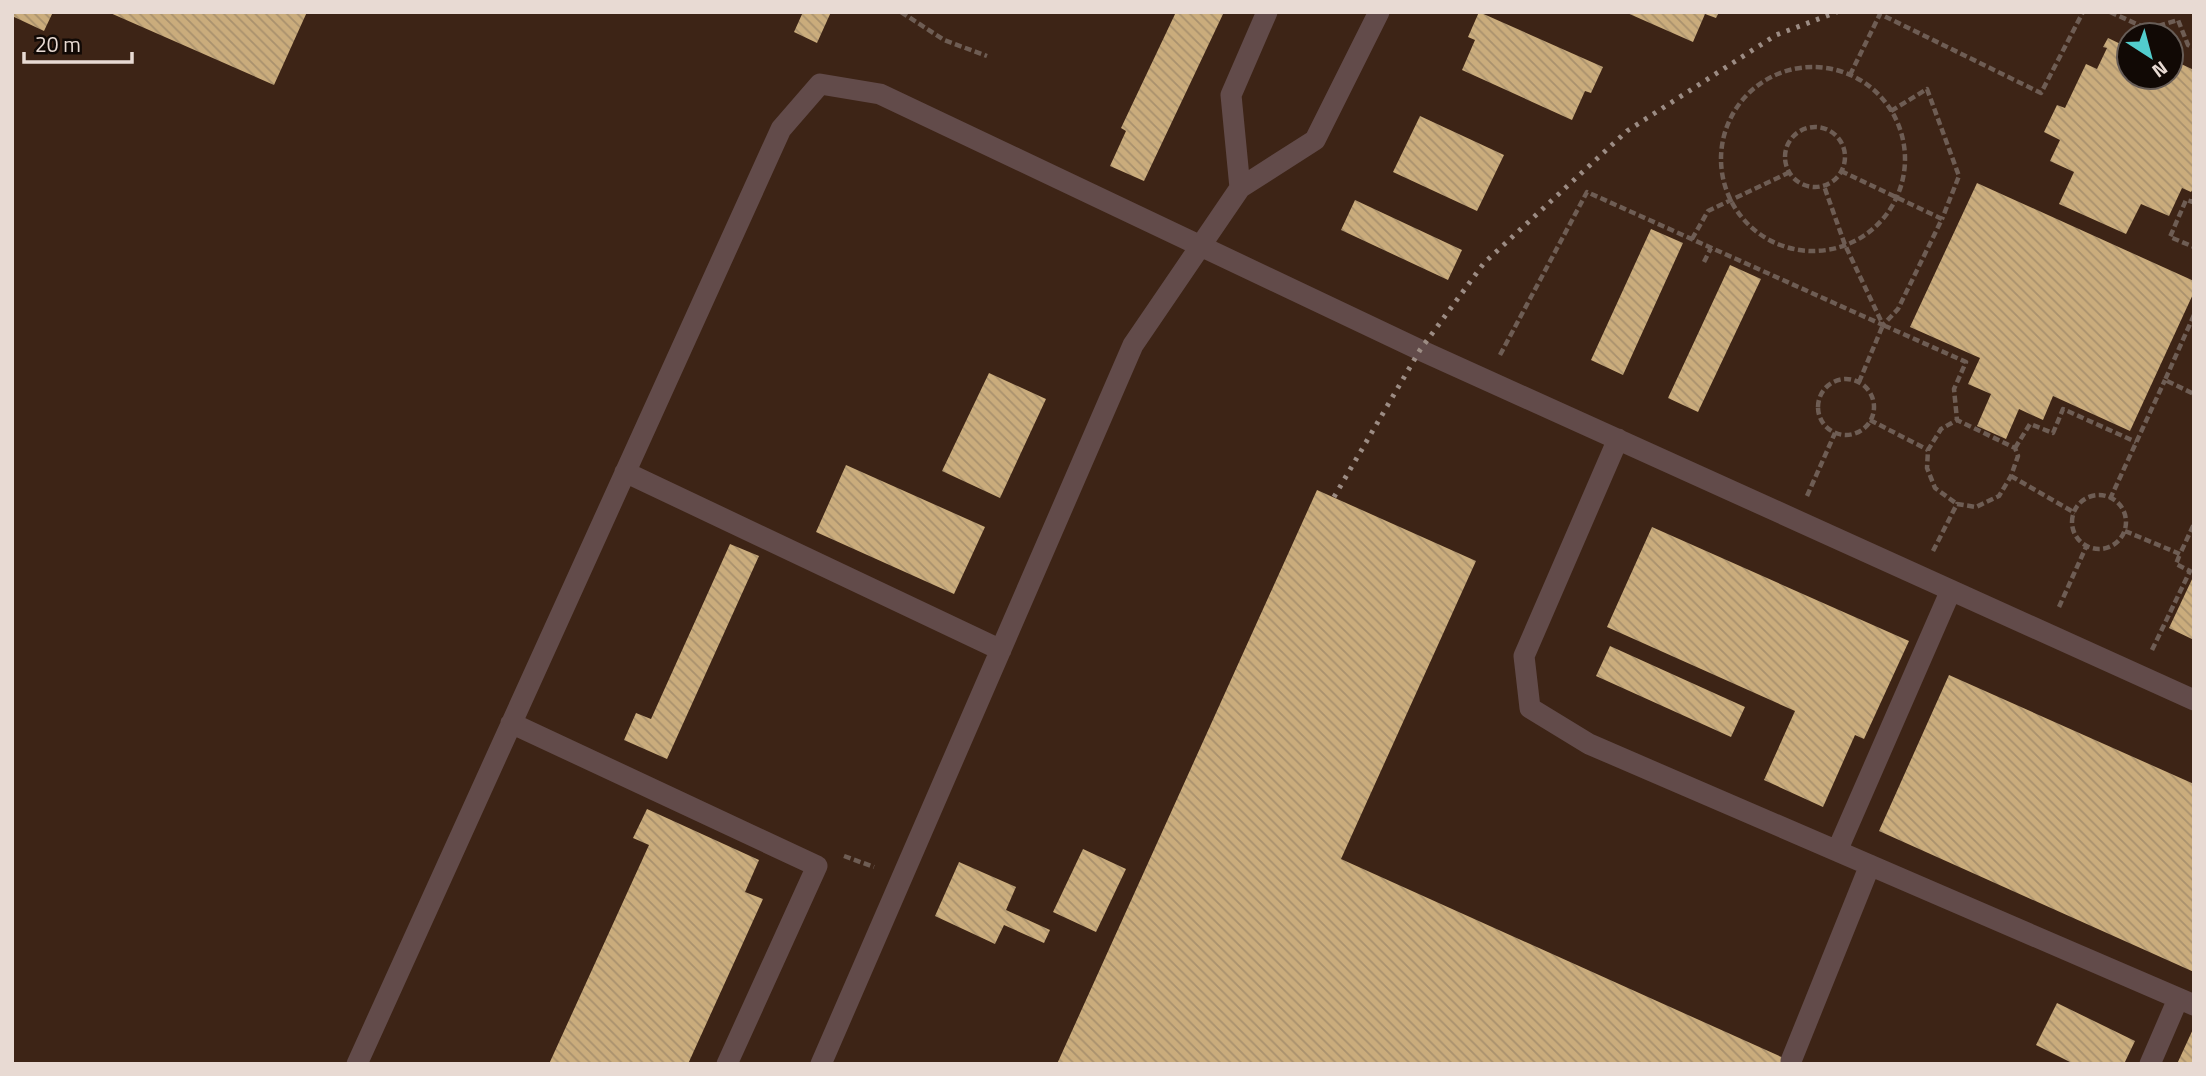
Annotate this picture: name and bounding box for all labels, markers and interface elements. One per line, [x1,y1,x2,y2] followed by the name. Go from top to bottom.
[24,21,133,65] scale bar
[2115,21,2185,91] north arrow
[35,28,81,60] text: 20 m
[2146,55,2174,86] text: N

